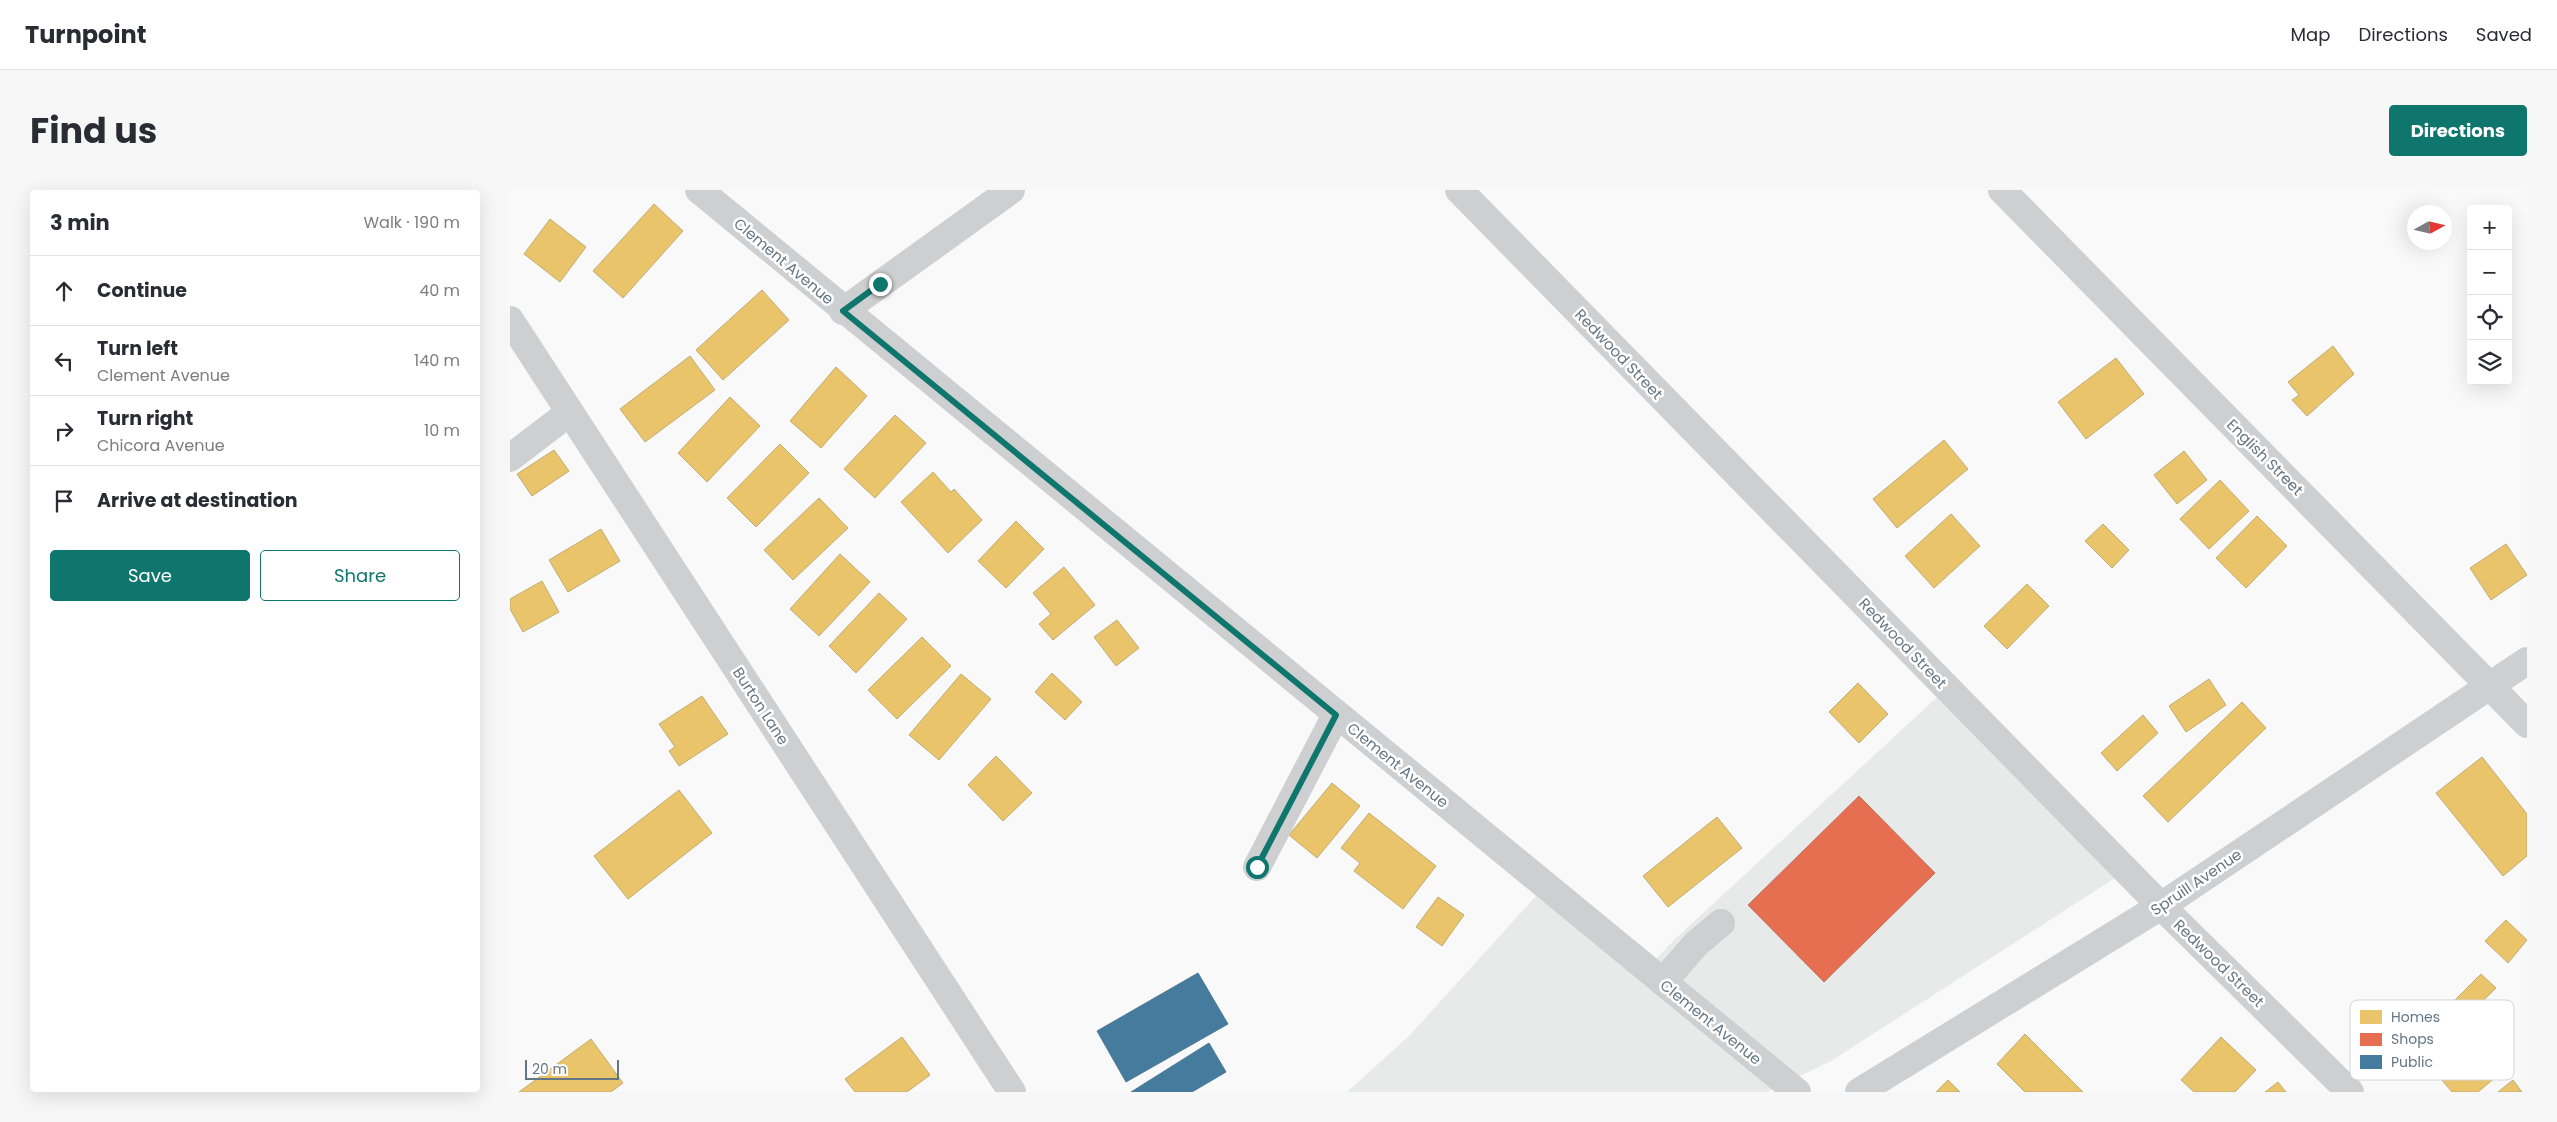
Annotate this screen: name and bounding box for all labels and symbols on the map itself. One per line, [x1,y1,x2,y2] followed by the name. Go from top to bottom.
[2407,205,2452,250] north arrow
[729,213,839,309] street label: Clement Avenue
[869,273,892,296] route end
[1570,304,1668,404] street label: Redwood Street
[2222,414,2308,500] street label: English Street
[1854,593,1952,693] street label: Redwood Street
[728,663,794,749] street label: Burton Lane
[1343,718,1453,812] street label: Clement Avenue
[2146,844,2246,920] street label: Spruill Avenue
[1246,856,1269,879] route start
[2169,914,2269,1012] street label: Redwood Street
[1656,975,1766,1069] street label: Clement Avenue
[2350,1000,2514,1080] legend
[2391,1007,2440,1027] text: Homes
[2391,1029,2434,1049] text: Shops
[2391,1052,2433,1072] text: Public
[525,1057,619,1080] scale bar

